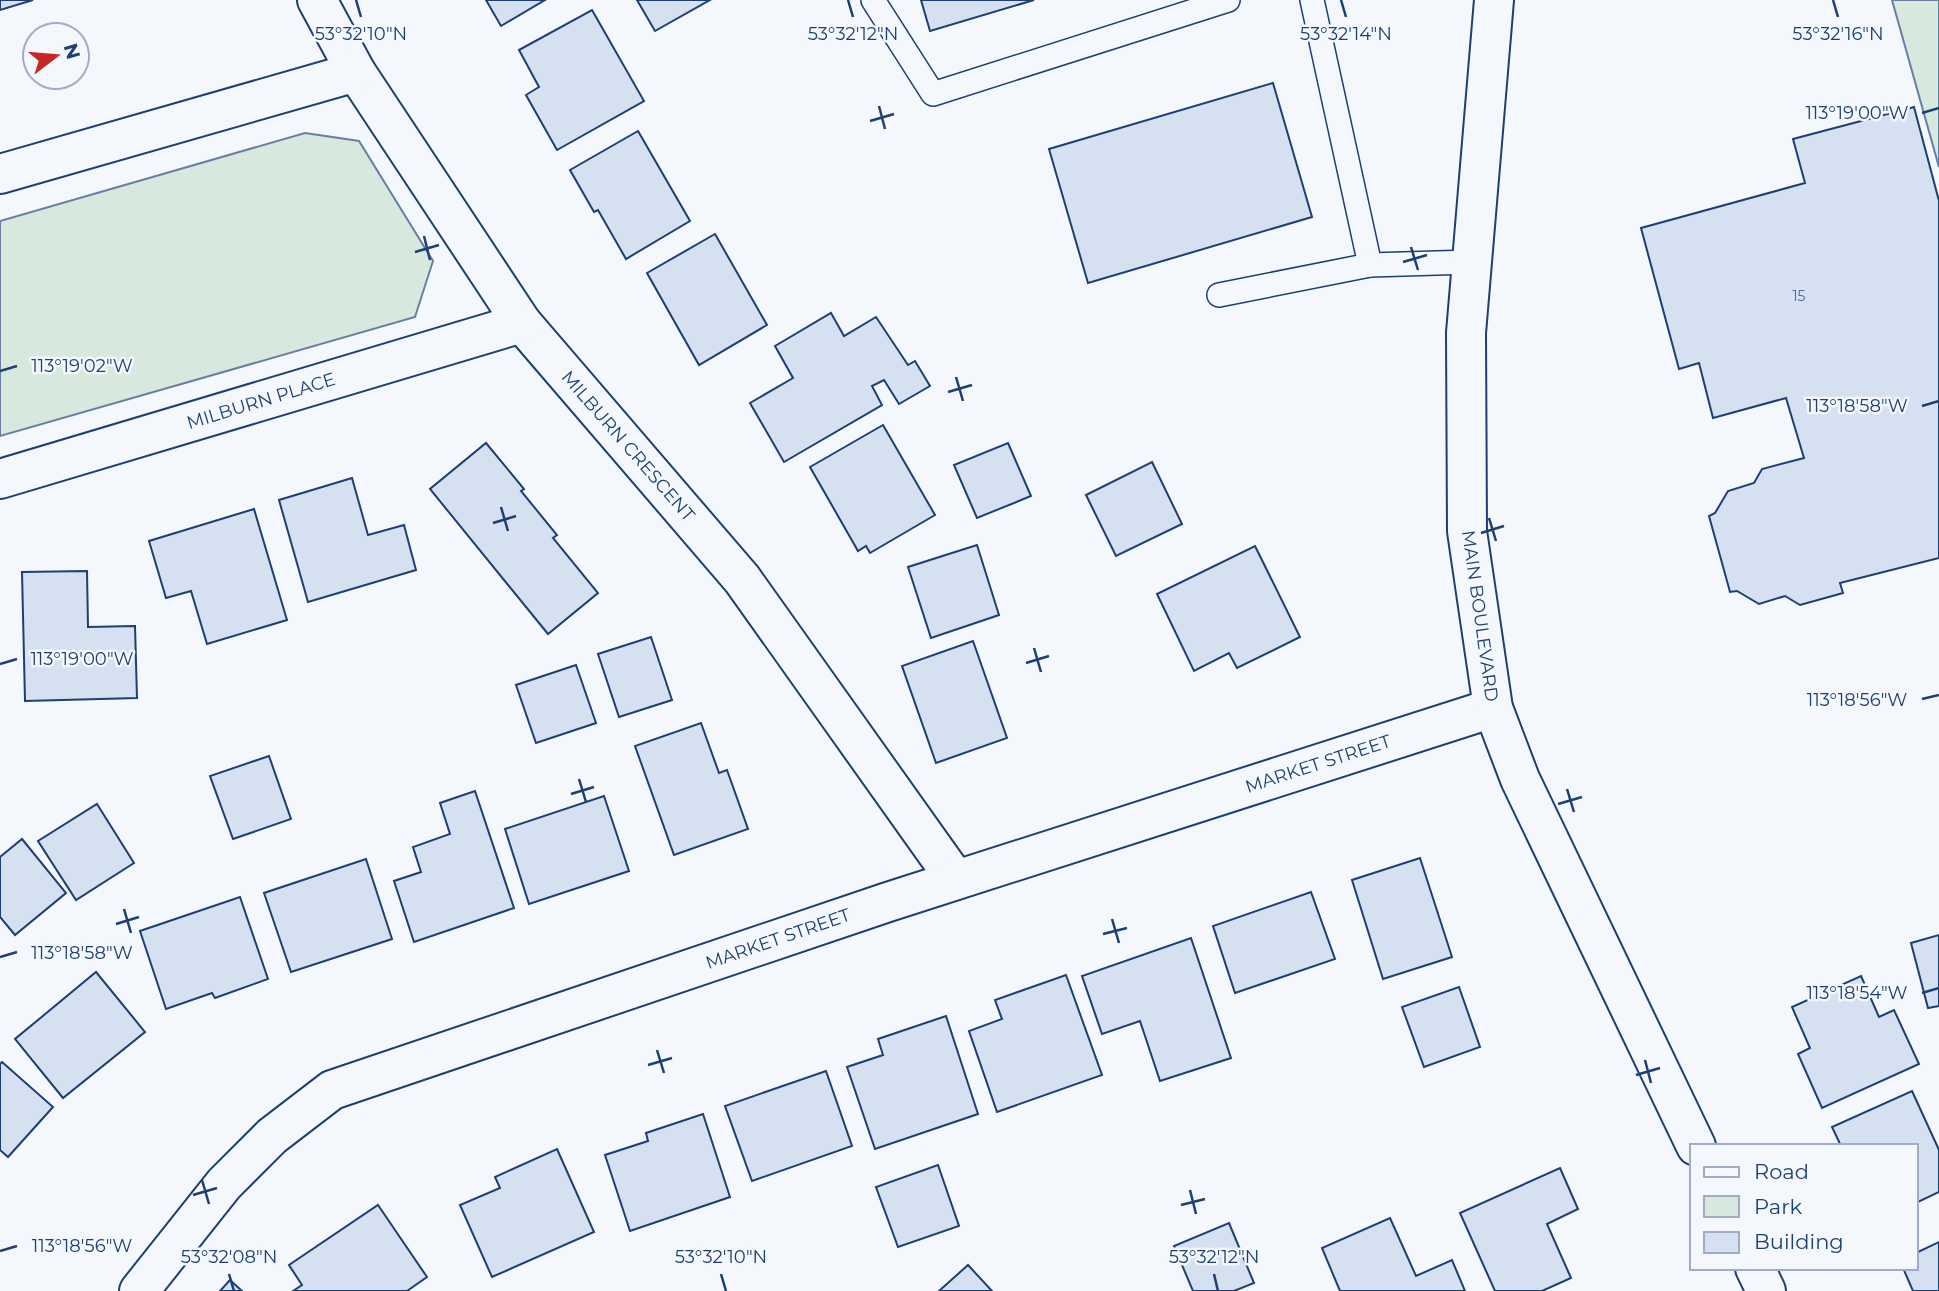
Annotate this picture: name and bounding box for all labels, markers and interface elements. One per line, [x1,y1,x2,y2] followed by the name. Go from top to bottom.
[21,21,91,91] north arrow
[315,23,407,45] text: 53°32'10"N
[808,23,898,45] text: 53°32'12"N
[1300,23,1392,45] text: 53°32'14"N
[1792,23,1884,45] text: 53°32'16"N
[59,41,85,62] text: N
[1805,102,1909,124] text: 113°19'00"W
[1793,287,1806,305] house number: 15
[31,355,133,377] text: 113°19'02"W
[557,366,700,526] street label: MILBURN CRESCENT
[184,368,338,434] street label: MILBURN PLACE
[1806,395,1908,417] text: 113°18'58"W
[1457,529,1503,703] street label: MAIN BOULEVARD
[30,648,134,670] text: 113°19'00"W
[1807,689,1907,711] text: 113°18'56"W
[1242,730,1394,798] street label: MARKET STREET
[703,904,854,974] street label: MARKET STREET
[31,942,133,964] text: 113°18'58"W
[1806,982,1908,1004] text: 113°18'54"W
[1690,1144,1918,1270] legend
[1754,1159,1809,1184] text: Road
[1754,1194,1802,1219] text: Park
[1754,1229,1844,1254] text: Building
[32,1235,132,1257] text: 113°18'56"W
[181,1246,277,1268] text: 53°32'08"N
[675,1246,767,1268] text: 53°32'10"N
[1169,1246,1259,1268] text: 53°32'12"N

